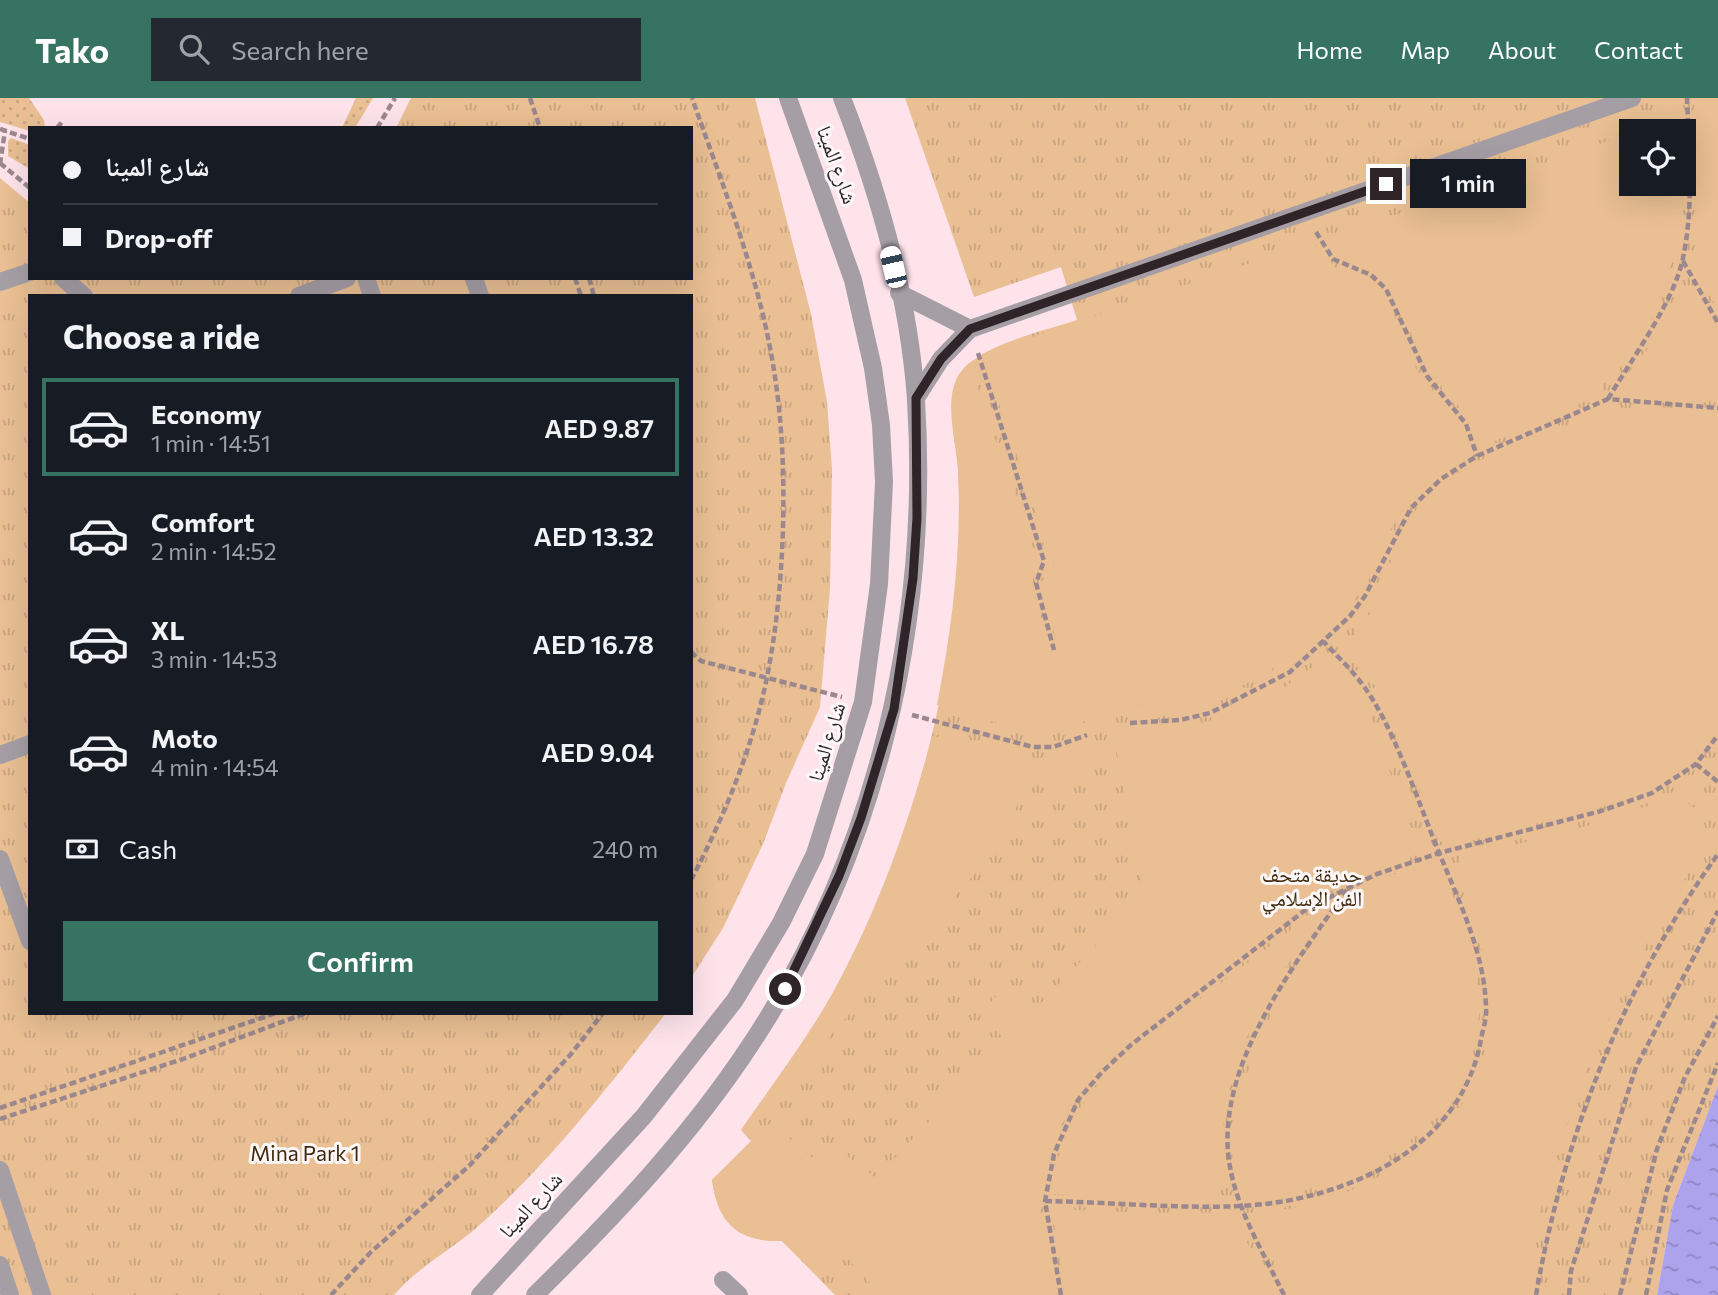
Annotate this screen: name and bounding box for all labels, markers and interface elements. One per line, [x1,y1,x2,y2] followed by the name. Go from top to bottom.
[151,18,641,81] search box
[35,29,109,70] text: Tako
[175,30,213,68] icon: search
[231,34,369,65] text: Search here
[1297,35,1363,64] text: Home
[1401,35,1450,64] text: Map
[1488,35,1556,64] text: About
[1594,35,1683,64] text: Contact
[1619,119,1696,196] map controls
[1619,119,1696,196] button: locate
[811,122,864,208] street label: شارع المينا
[105,150,209,181] text: شارع المينا
[1410,160,1526,208] callout: 1 min
[1370,168,1402,200] route end
[1441,169,1495,197] text: 1 min
[105,222,212,253] text: Drop-off
[879,244,908,290] car
[63,316,260,356] text: Choose a ride
[67,396,130,459] icon: car
[151,398,262,429] text: Economy
[544,412,654,443] text: AED 9.87
[151,429,271,457] text: 1 min · 14:51
[67,504,130,567] icon: car
[151,506,254,537] text: Comfort
[534,520,654,551] text: AED 13.32
[151,537,277,565] text: 2 min · 14:52
[67,612,130,675] icon: car
[151,614,185,645] text: XL
[533,628,654,659] text: AED 16.78
[151,645,277,673] text: 3 min · 14:53
[802,699,851,785] street label: شارع المينا
[67,720,130,783] icon: car
[151,722,218,753] text: Moto
[541,736,654,767] text: AED 9.04
[151,753,279,781] text: 4 min · 14:54
[63,830,101,868] icon: cash
[119,833,177,864] text: Cash
[592,835,658,863] text: 240 m
[1262,861,1362,915] park label: حديقة متحف الفن الإسلامي
[63,921,658,1001] button: Confirm
[769,973,801,1005] route start
[250,1140,360,1165] park label: Mina Park 1
[493,1166,568,1244] street label: شارع المينا

